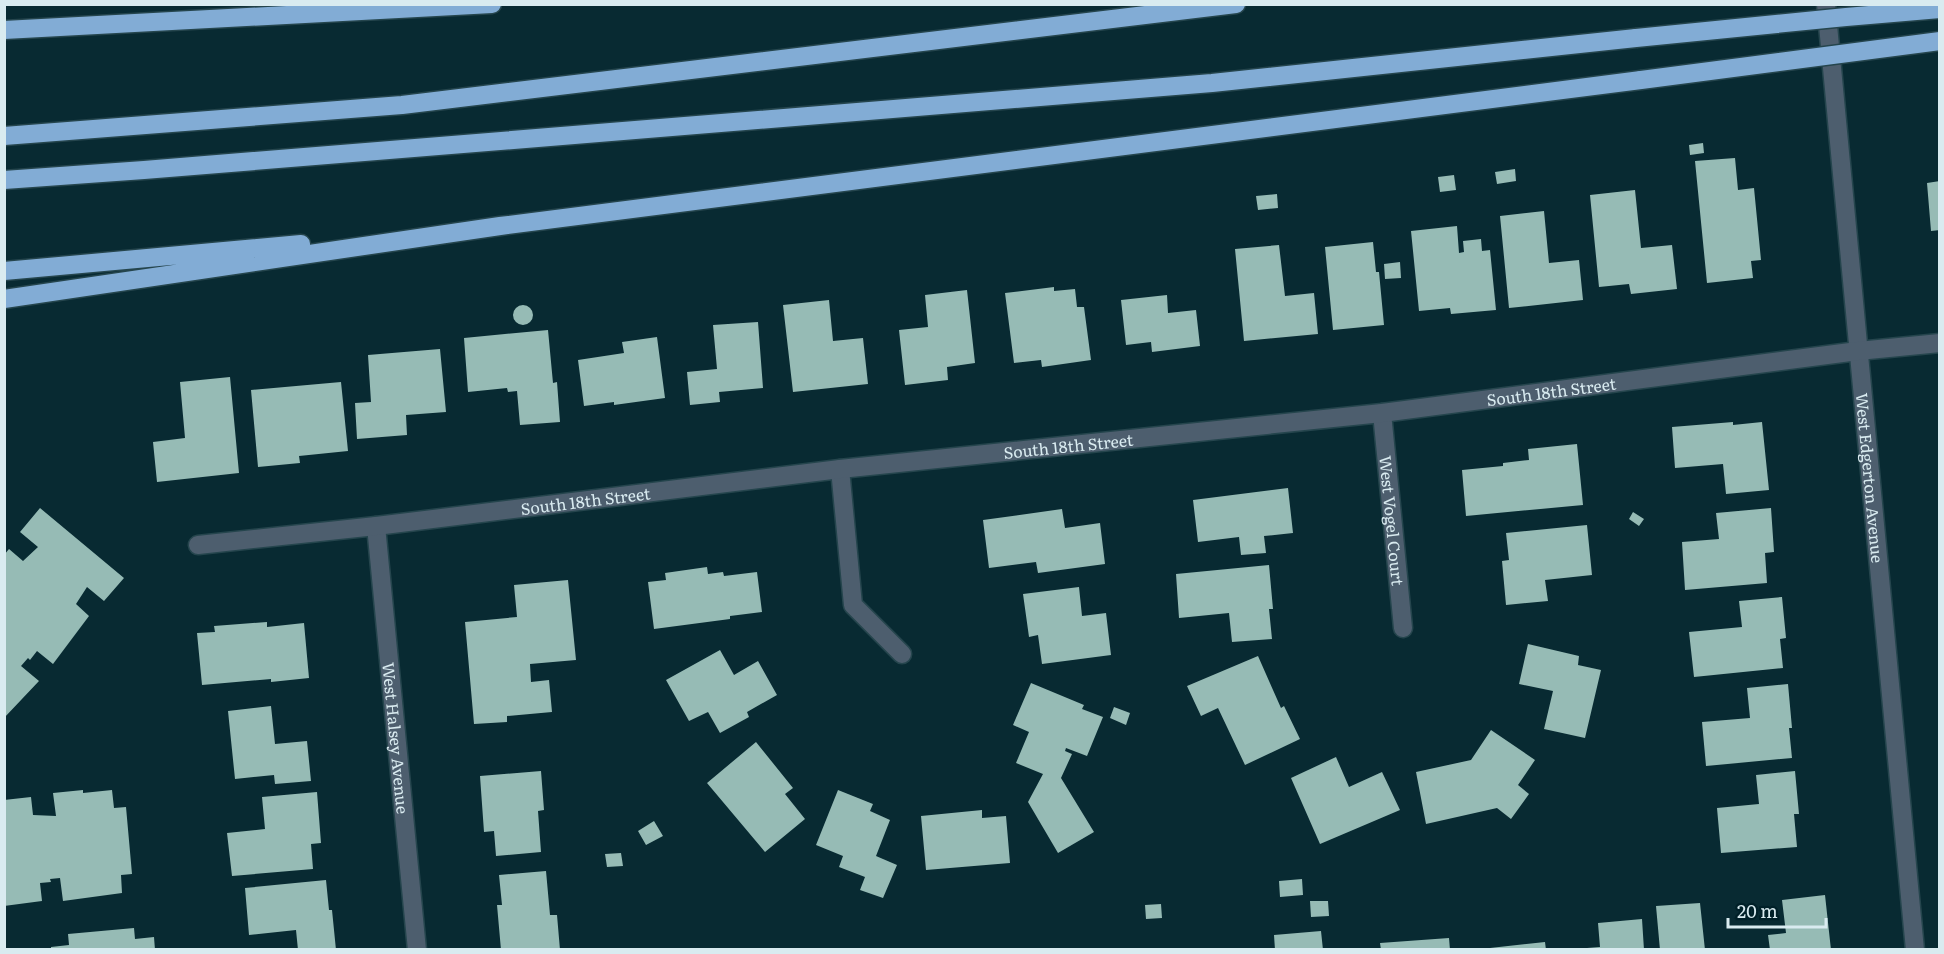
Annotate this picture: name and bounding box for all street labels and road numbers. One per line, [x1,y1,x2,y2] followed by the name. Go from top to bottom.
[1485,371,1618,411] street label: South 18th Street
[1851,392,1891,564] street label: West Edgerton Avenue
[1002,427,1135,464] street label: South 18th Street
[1374,454,1411,587] street label: West Vogel Court
[519,480,652,520] street label: South 18th Street
[377,661,416,815] street label: West Halsey Avenue

